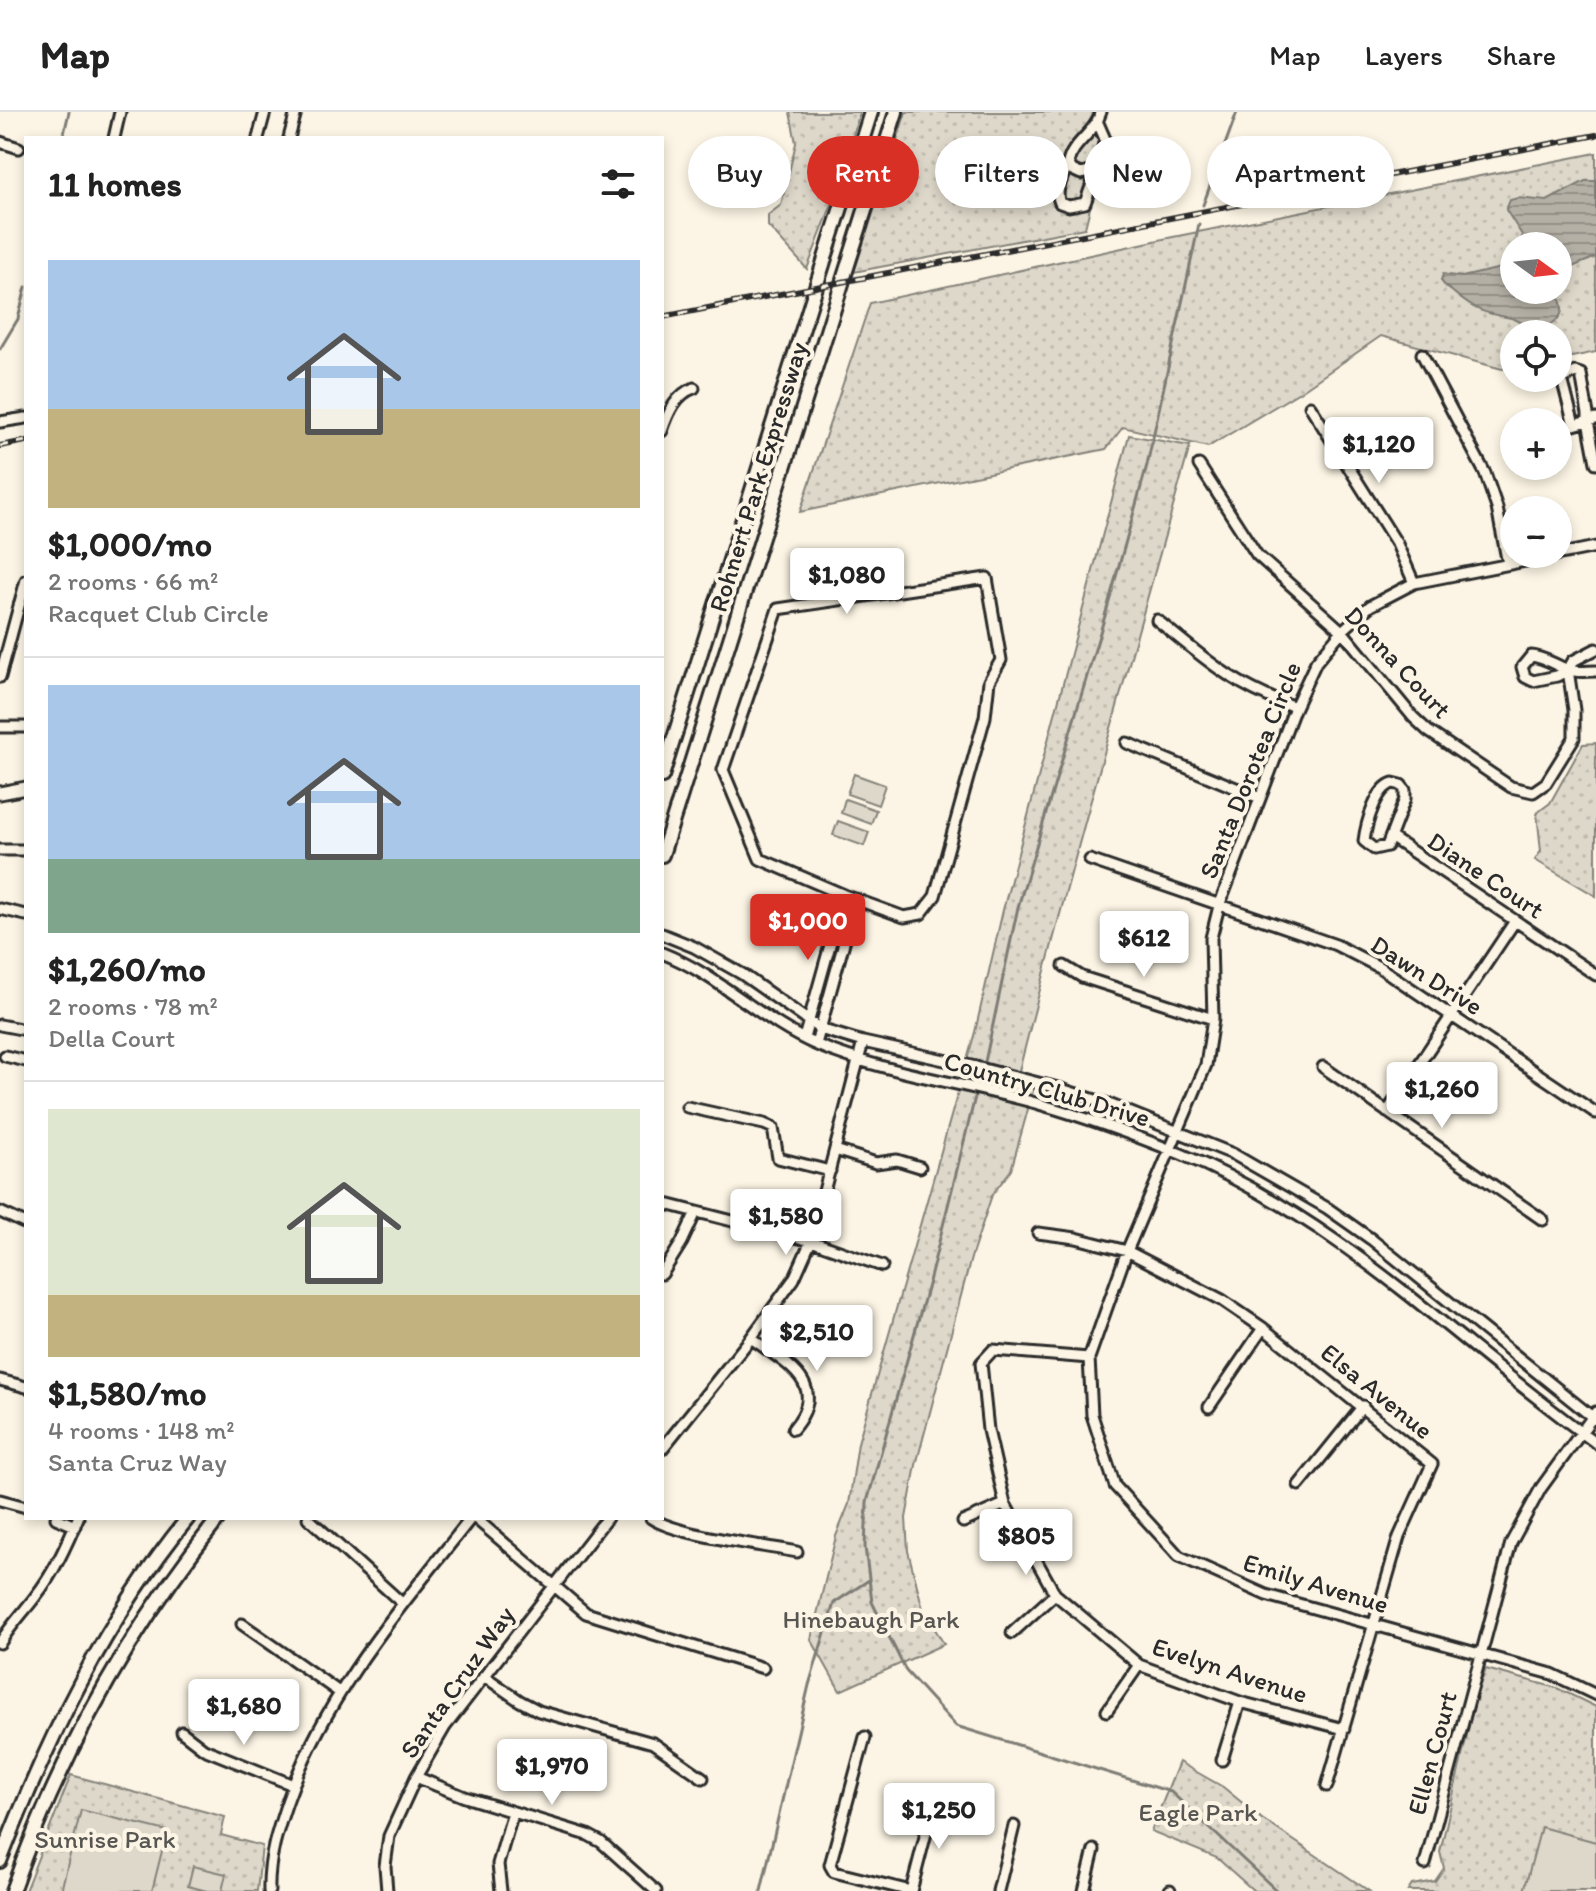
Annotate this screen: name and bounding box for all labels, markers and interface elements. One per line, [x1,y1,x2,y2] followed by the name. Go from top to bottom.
[40,32,110,78] text: Map
[1269,38,1321,72] text: Map
[1365,38,1443,72] text: Layers
[1487,38,1556,72] text: Share
[688,136,791,208] chip: Buy
[807,136,919,208] chip: Rent
[935,136,1068,208] chip: Filters
[1084,136,1191,208] chip: New
[1207,136,1394,208] chip: Apartment
[596,162,640,206] icon: filters
[48,164,182,205] text: 11 homes
[1500,232,1572,304] north arrow
[1500,232,1572,568] map controls
[272,312,416,456] icon: home
[1500,320,1572,392] button: locate
[702,338,814,616] street label: Rohnert Park Expressway
[1500,408,1572,480] button: +
[1314,417,1444,485] pin: $1,120
[1342,427,1416,459] text: $1,120
[1500,496,1572,568] button: −
[48,524,212,565] text: $1,000/mo
[782,548,912,616] pin: $1,080
[808,558,886,590] text: $1,080
[48,565,218,597] text: 2 rooms · 66 m²
[48,597,269,629] text: Racquet Club Circle
[1338,599,1458,725] street label: Donna Court
[1192,657,1308,883] street label: Santa Dorotea Circle
[272,737,416,881] icon: home
[1422,824,1550,926] street label: Diane Court
[743,894,873,962] pin: $1,000
[768,904,848,936] text: $1,000
[1097,911,1191,979] pin: $612
[1118,921,1170,953] text: $612
[1365,928,1489,1022] street label: Dawn Drive
[48,949,206,990] text: $1,260/mo
[48,990,218,1022] text: 2 rooms · 78 m²
[48,1022,175,1054] text: Della Court
[940,1044,1154,1134] street label: Country Club Drive
[1377,1062,1507,1130] pin: $1,260
[1405,1072,1479,1104] text: $1,260
[272,1161,416,1305] icon: home
[721,1189,851,1257] pin: $1,580
[748,1199,824,1231] text: $1,580
[752,1305,882,1373] pin: $2,510
[780,1315,854,1347] text: $2,510
[1314,1336,1440,1446] street label: Elsa Avenue
[48,1373,207,1414] text: $1,580/mo
[48,1414,235,1446] text: 4 rooms · 148 m²
[48,1446,227,1478] text: Santa Cruz Way
[979,1509,1073,1577] pin: $805
[997,1519,1055,1551] text: $805
[1240,1546,1392,1620] street label: Emily Avenue
[393,1600,521,1764] street label: Santa Cruz Way
[782,1603,960,1635] park label: Hinebaugh Park
[1148,1630,1312,1710] street label: Evelyn Avenue
[179,1679,309,1747] pin: $1,680
[1400,1688,1464,1818] street label: Ellen Court
[206,1689,282,1721] text: $1,680
[487,1739,617,1807] pin: $1,970
[515,1749,589,1781] text: $1,970
[874,1783,1004,1851] pin: $1,250
[902,1793,976,1825] text: $1,250
[1139,1796,1258,1828] park label: Eagle Park
[34,1823,176,1855] park label: Sunrise Park

